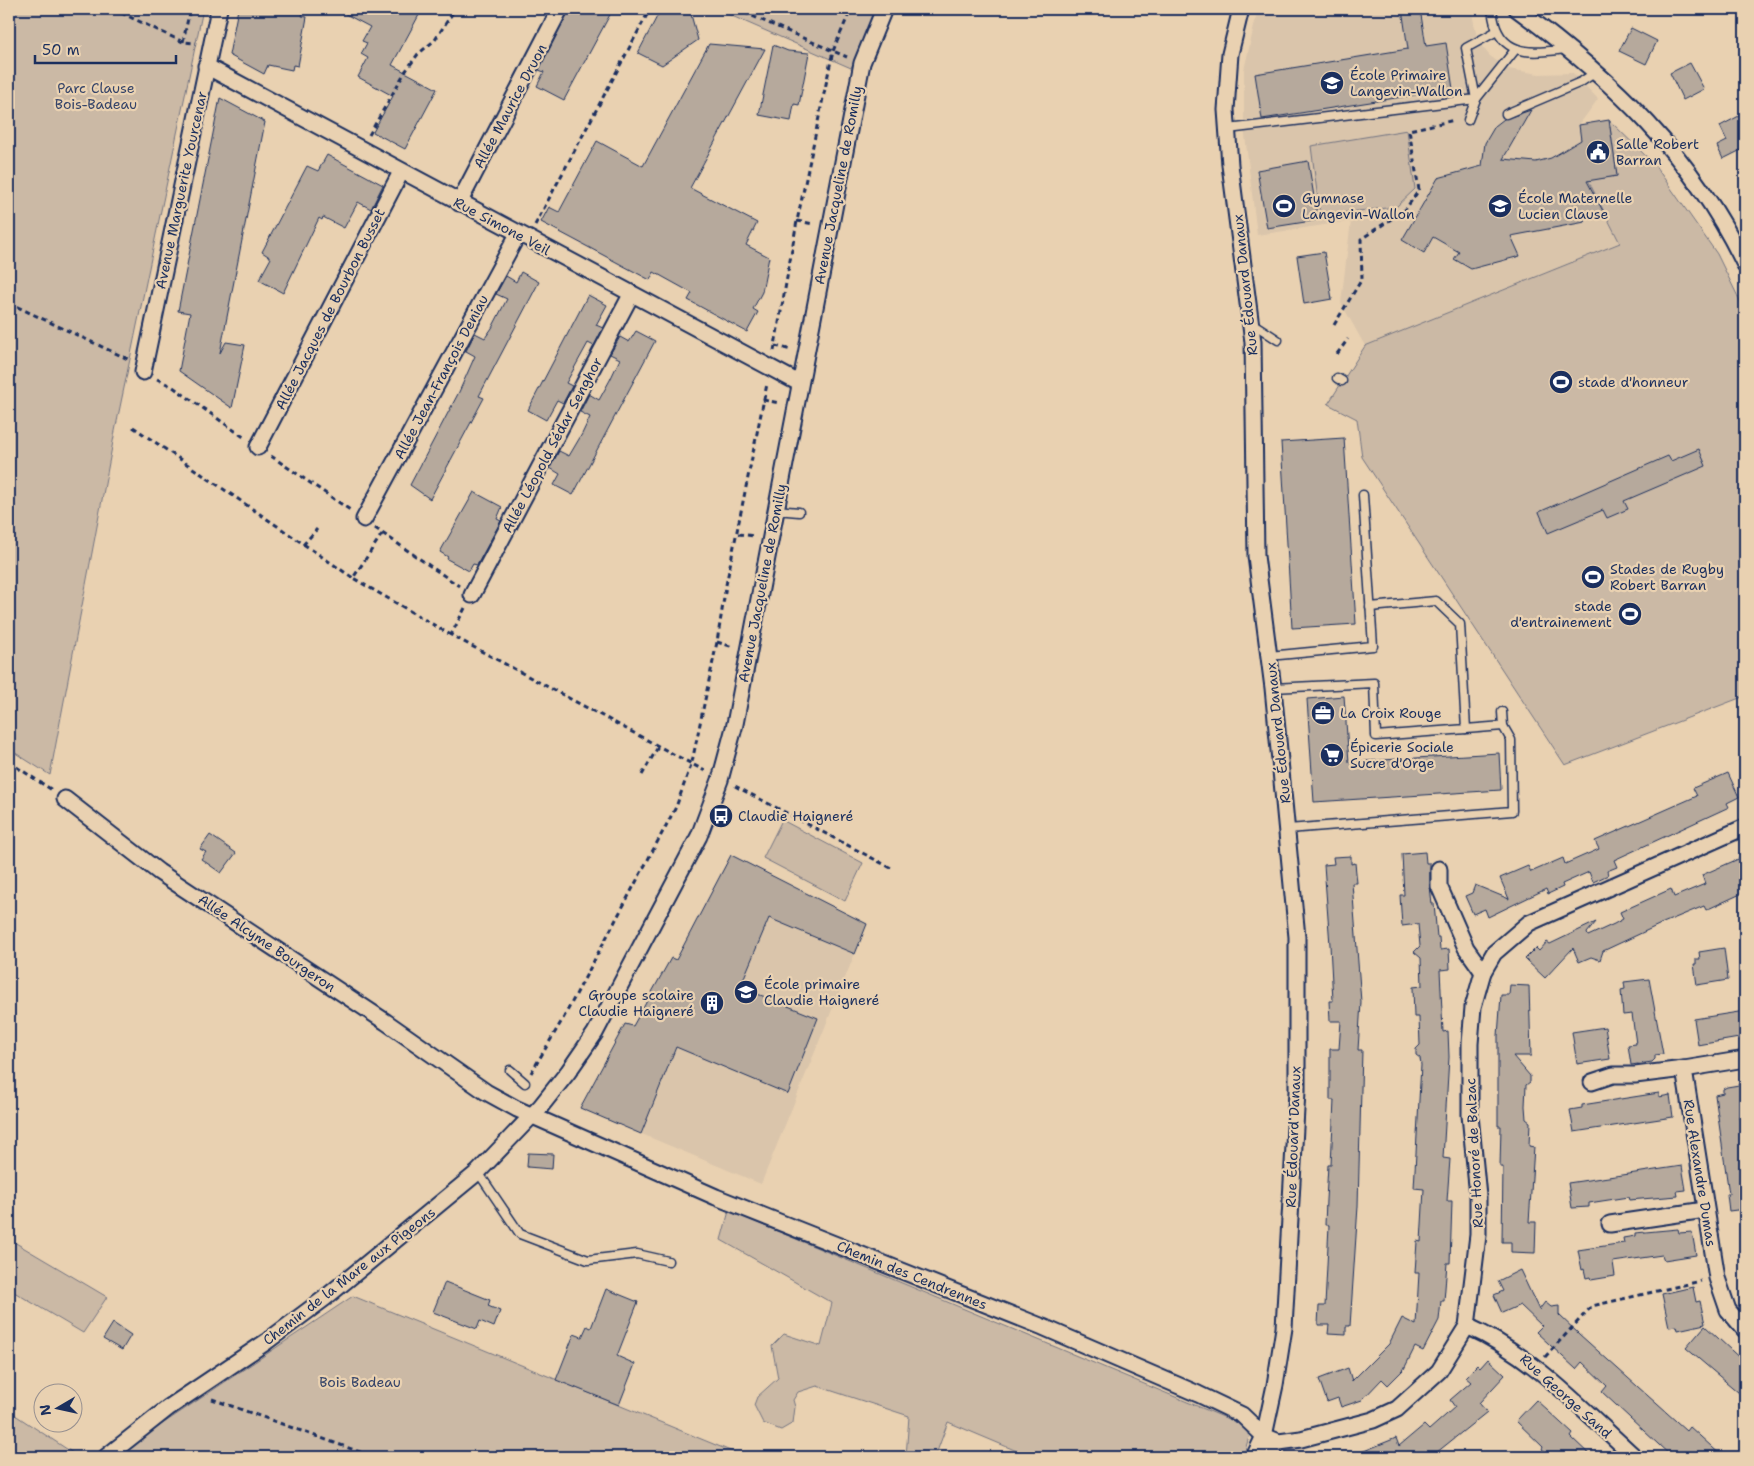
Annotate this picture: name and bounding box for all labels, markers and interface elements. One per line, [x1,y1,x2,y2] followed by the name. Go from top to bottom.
[35,32,176,64] scale bar
[42,40,80,60] text: 50 m
[470,40,551,171] street label: Allée Maurice Druon
[1350,66,1463,100] place label: École Primaire Langevin-Wallon
[1319,70,1345,96] school or university icon: École Primaire Langevin-Wallon
[55,79,137,113] park label: Parc Clause Bois-Badeau
[810,84,866,286] street label: Avenue Jacqueline de Romilly
[151,89,211,291] street label: Avenue Marguerite Yourcenar
[1616,135,1699,169] place label: Salle Robert Barran
[1585,139,1611,165] public building icon: Salle Robert Barran
[1302,189,1415,223] place label: Gymnase Langevin-Wallon
[1518,189,1632,223] place label: École Maternelle Lucien Clause
[450,193,554,260] street label: Rue Simone Veil
[1271,193,1297,219] sports icon: Gymnase Langevin-Wallon
[1487,193,1513,219] school or university icon: École Maternelle Lucien Clause
[271,205,389,413] street label: Allée Jacques de Bourbon Busset
[1229,214,1261,356] street label: Rue Édouard Danaux
[390,292,492,462] street label: Allée Jean-François Deniau
[498,354,606,536] street label: Allée Léopold Sédar Senghor
[1548,369,1574,395] sports icon: stade d'honneur
[1578,373,1689,391] place label: stade d'honneur
[734,482,790,684] street label: Avenue Jacqueline de Romilly
[1610,560,1724,594] place label: Stades de Rugby Robert Barran
[1580,564,1606,590] sports icon: Stades de Rugby Robert Barran
[1510,597,1612,631] place label: stade d'entrainement
[1617,601,1643,627] sports icon: stade d'entrainement
[1262,662,1294,804] street label: Rue Édouard Danaux
[1310,700,1336,726] office icon: La Croix Rouge
[1340,704,1442,722] place label: La Croix Rouge
[1350,738,1454,772] place label: Épicerie Sociale Sucre d'Orge
[1319,742,1345,768] supermarket icon: Épicerie Sociale Sucre d'Orge
[708,803,734,829] bus stop icon: Claudie Haigneré
[738,807,854,825] place label: Claudie Haigneré
[195,890,340,996] street label: Allée Alcyme Bourgeron
[764,975,880,1009] place label: École primaire Claudie Haigneré
[733,979,759,1005] school or university icon: École primaire Claudie Haigneré
[579,986,694,1020] place label: Groupe scolaire Claudie Haigneré
[699,990,725,1016] building icon: Groupe scolaire Claudie Haigneré
[1282,1066,1304,1208] street label: Rue Édouard Danaux
[1461,1078,1487,1228] street label: Rue Honoré de Balzac
[1679,1098,1721,1248] street label: Rue Alexandre Dumas
[259,1203,439,1349] street label: Chemin de la Mare aux Pigeons
[834,1237,990,1313] street label: Chemin des Cendrennes
[1516,1350,1616,1442] street label: Rue George Sand
[319,1373,401,1391] park label: Bois Badeau
[32,1384,82,1434] north arrow
[35,1403,55,1417] text: N

